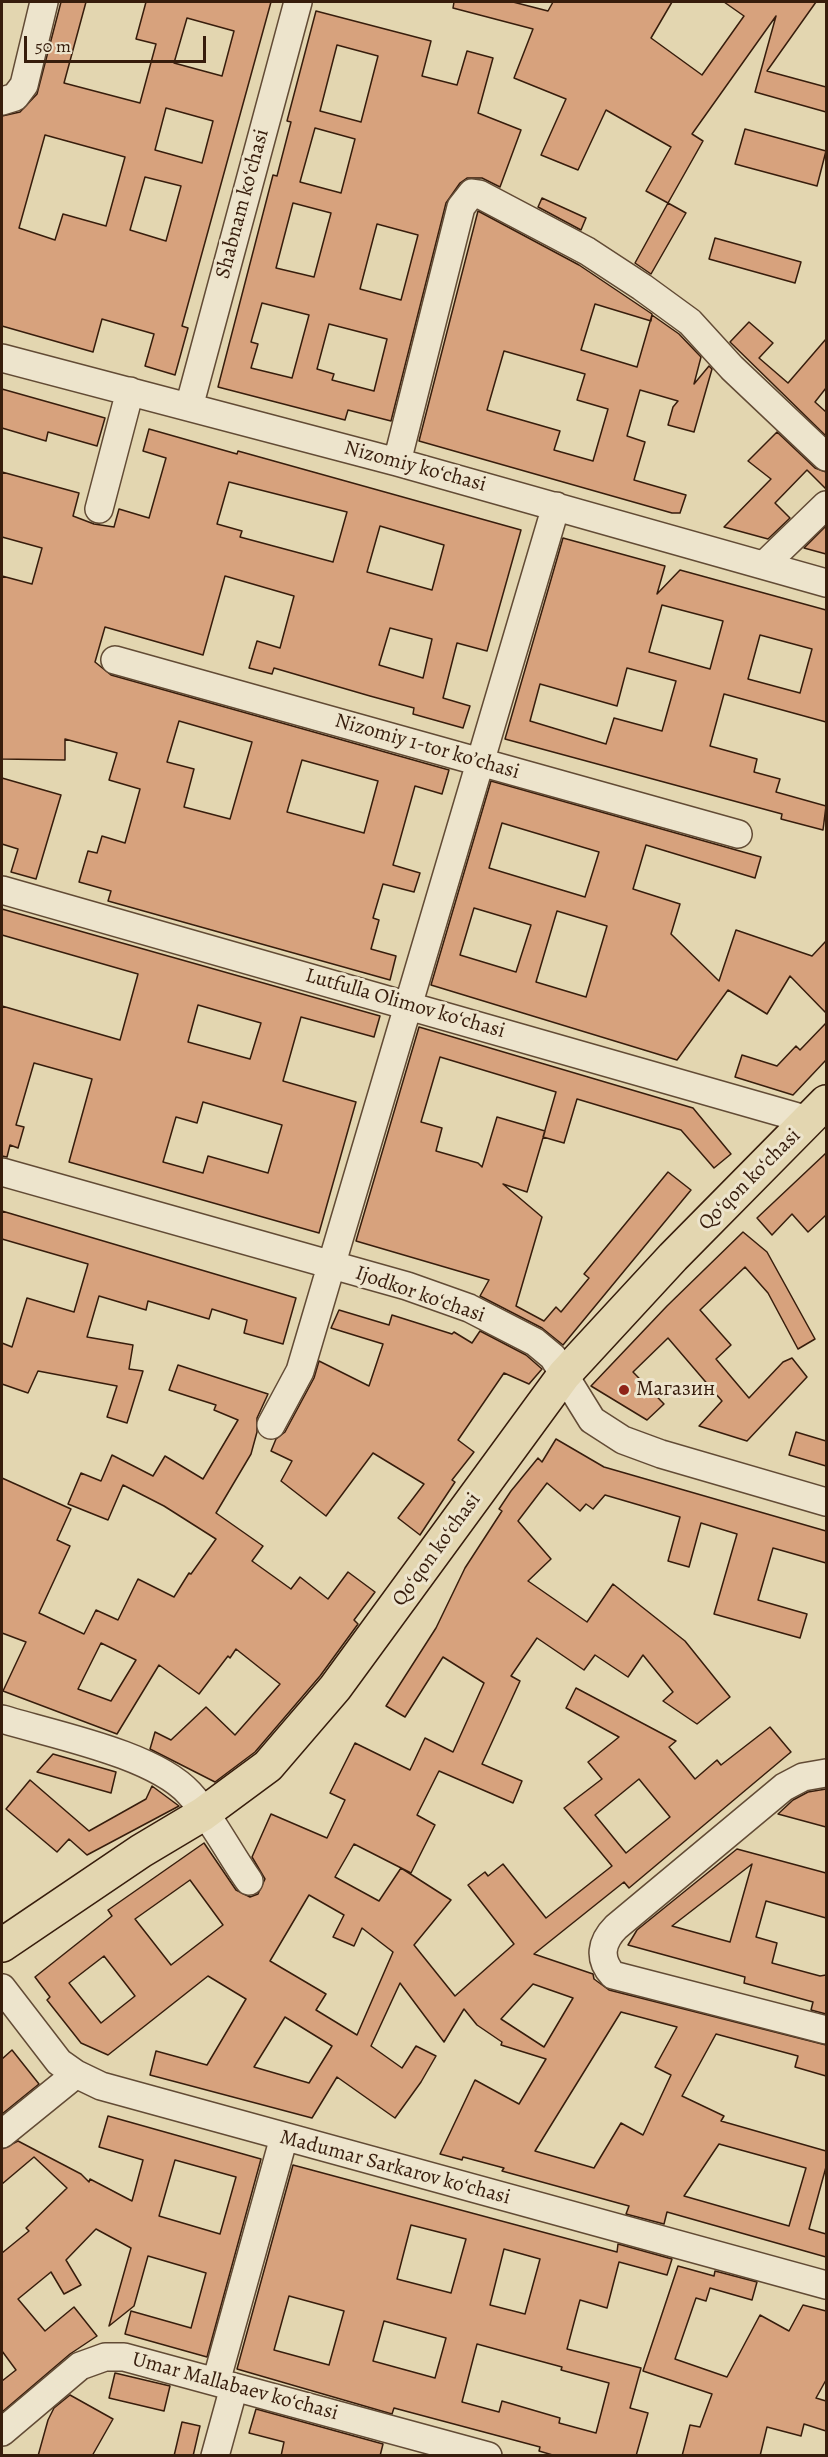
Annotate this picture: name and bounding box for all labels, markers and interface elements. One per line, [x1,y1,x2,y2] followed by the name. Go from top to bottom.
[27,24,208,62] scale bar
[35,34,71,58] text: 50 m
[211,126,275,282] street label: Shabnam koʻchasi
[341,436,489,498] street label: Nizomiy koʻchasi
[332,709,522,785] street label: Nizomiy 1-tor koʼchasi
[302,963,508,1045] street label: Lutfulla Olimov koʻchasi
[694,1124,806,1236] street label: Qoʻqon koʻchasi
[352,1261,488,1329] street label: Ijodkor koʻchasi
[636,1377,715,1403] place label: Магазин
[617,1383,631,1397] marker: Магазин
[387,1488,487,1612] street label: Qoʻqon koʻchasi
[277,2125,513,2211] street label: Madumar Sarkarov koʻchasi
[129,2347,341,2427] street label: Umar Mallabaev koʻchasi

